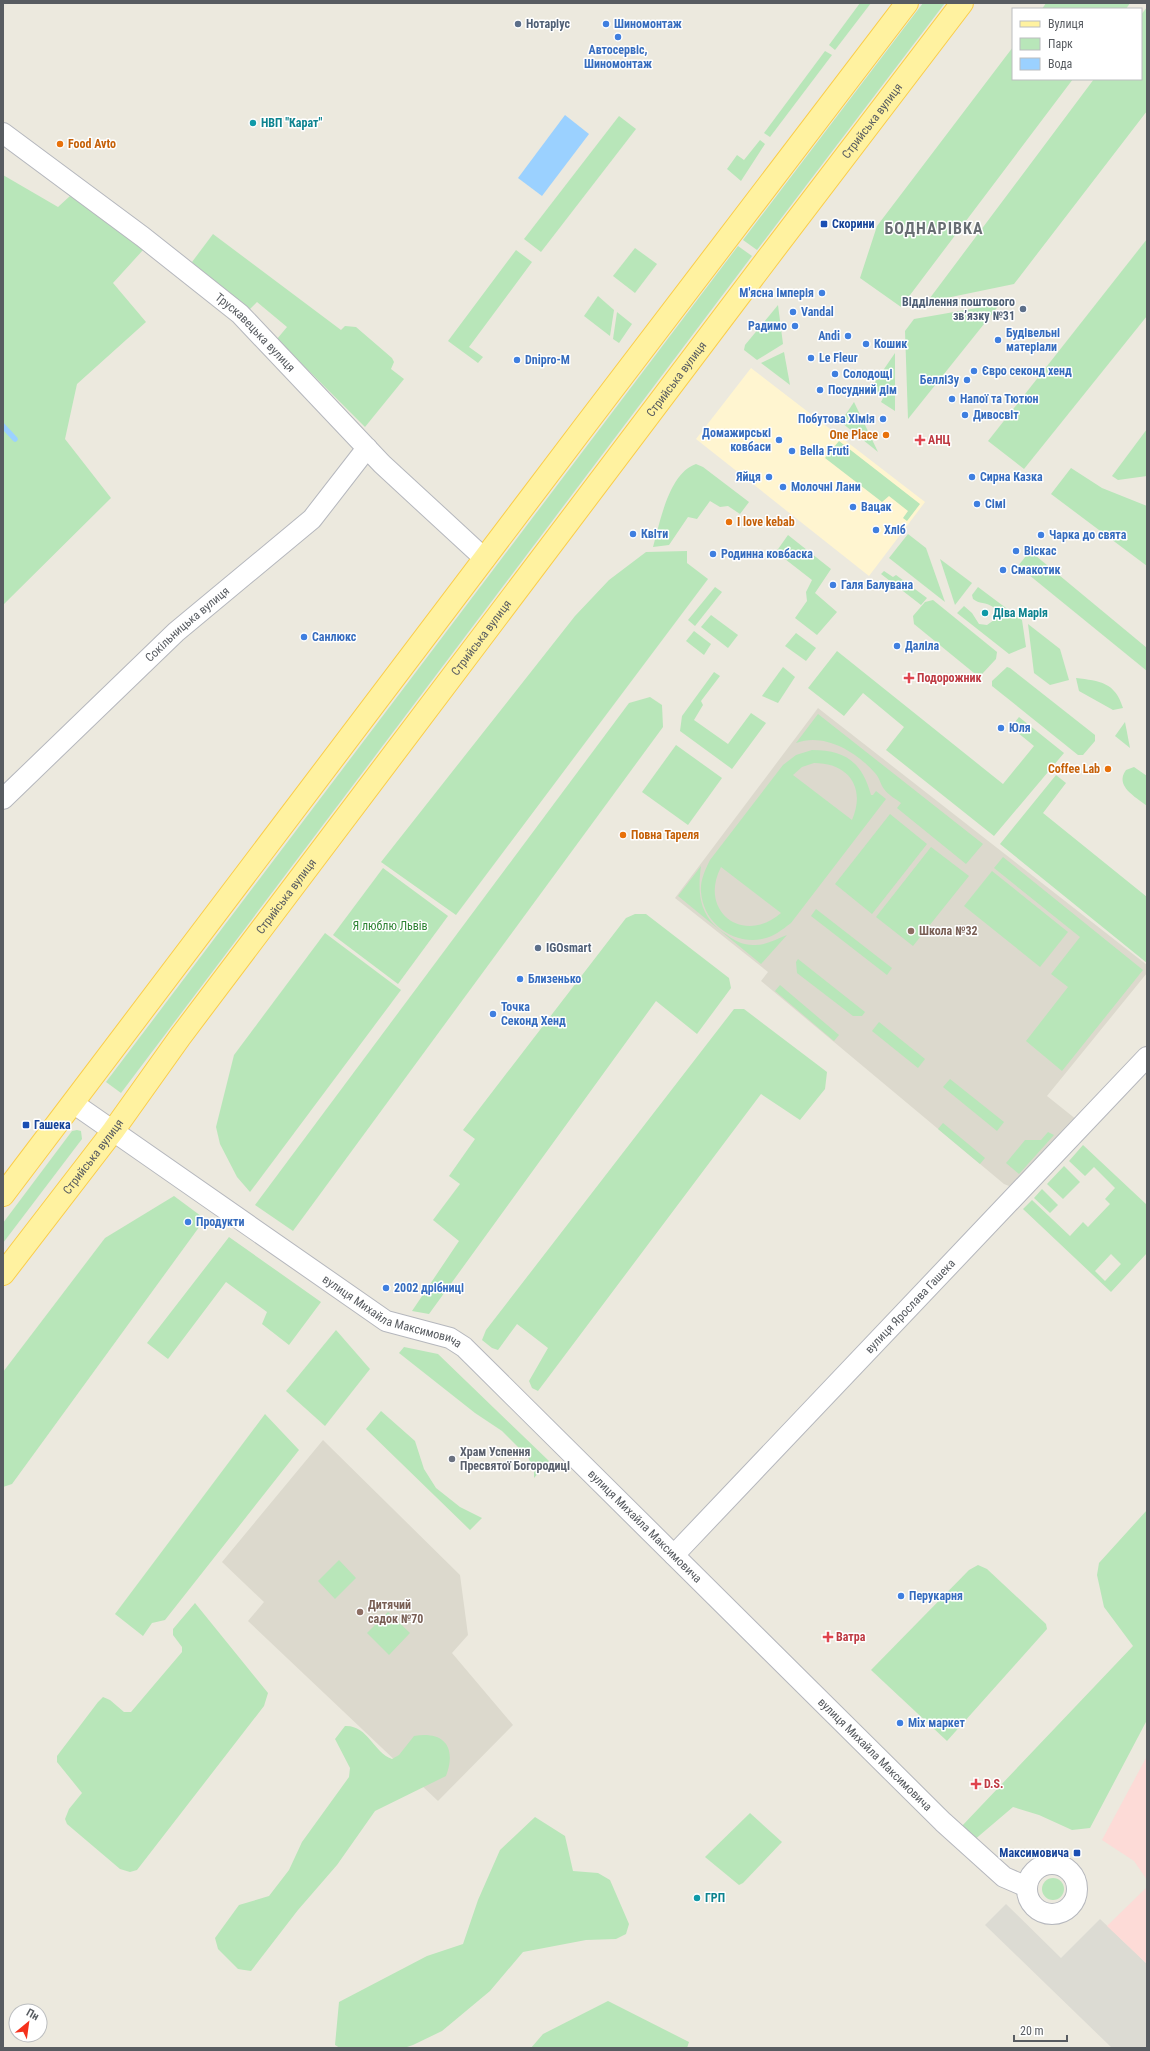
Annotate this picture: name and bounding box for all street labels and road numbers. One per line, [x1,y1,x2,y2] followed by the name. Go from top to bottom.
[839,81,905,161] street label: Стрийська вулиця
[212,290,298,375] street label: Трускавецька вулиця
[643,339,709,420] street label: Стрийська вулиця
[142,584,232,665] street label: Сокільницька вулиця
[448,597,514,678] street label: Стрийська вулиця
[253,856,319,937] street label: Стрийська вулиця
[60,1116,126,1197] street label: Стрийська вулиця
[862,1256,958,1356] street label: вулиця Ярослава Гашека
[320,1272,465,1351] street label: вулиця Михайла Максимовича
[585,1467,705,1586] street label: вулиця Михайла Максимовича
[815,1695,935,1814] street label: вулиця Михайла Максимовича

